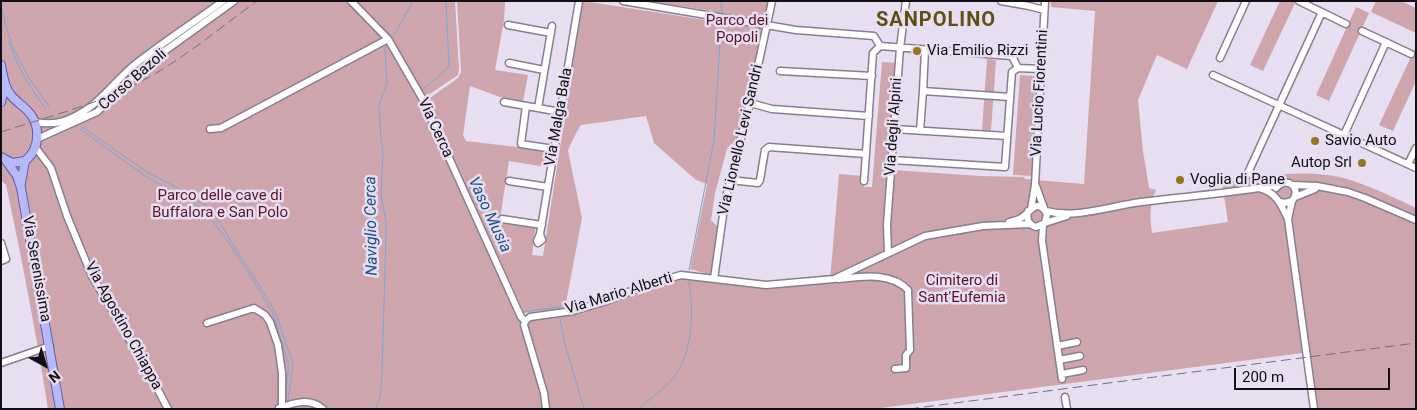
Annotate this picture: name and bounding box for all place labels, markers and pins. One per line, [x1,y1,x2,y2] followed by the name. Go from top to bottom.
[927,42,1028,60] place label: Via Emilio Rizzi
[911,45,923,57] marker: Via Emilio Rizzi
[1325,132,1396,150] place label: Savio Auto
[1309,135,1321,147] marker: Savio Auto
[1291,154,1352,172] place label: Autop Srl
[1356,157,1368,169] marker: Autop Srl
[1190,171,1285,189] place label: Voglia di Pane
[1174,174,1186,186] marker: Voglia di Pane

